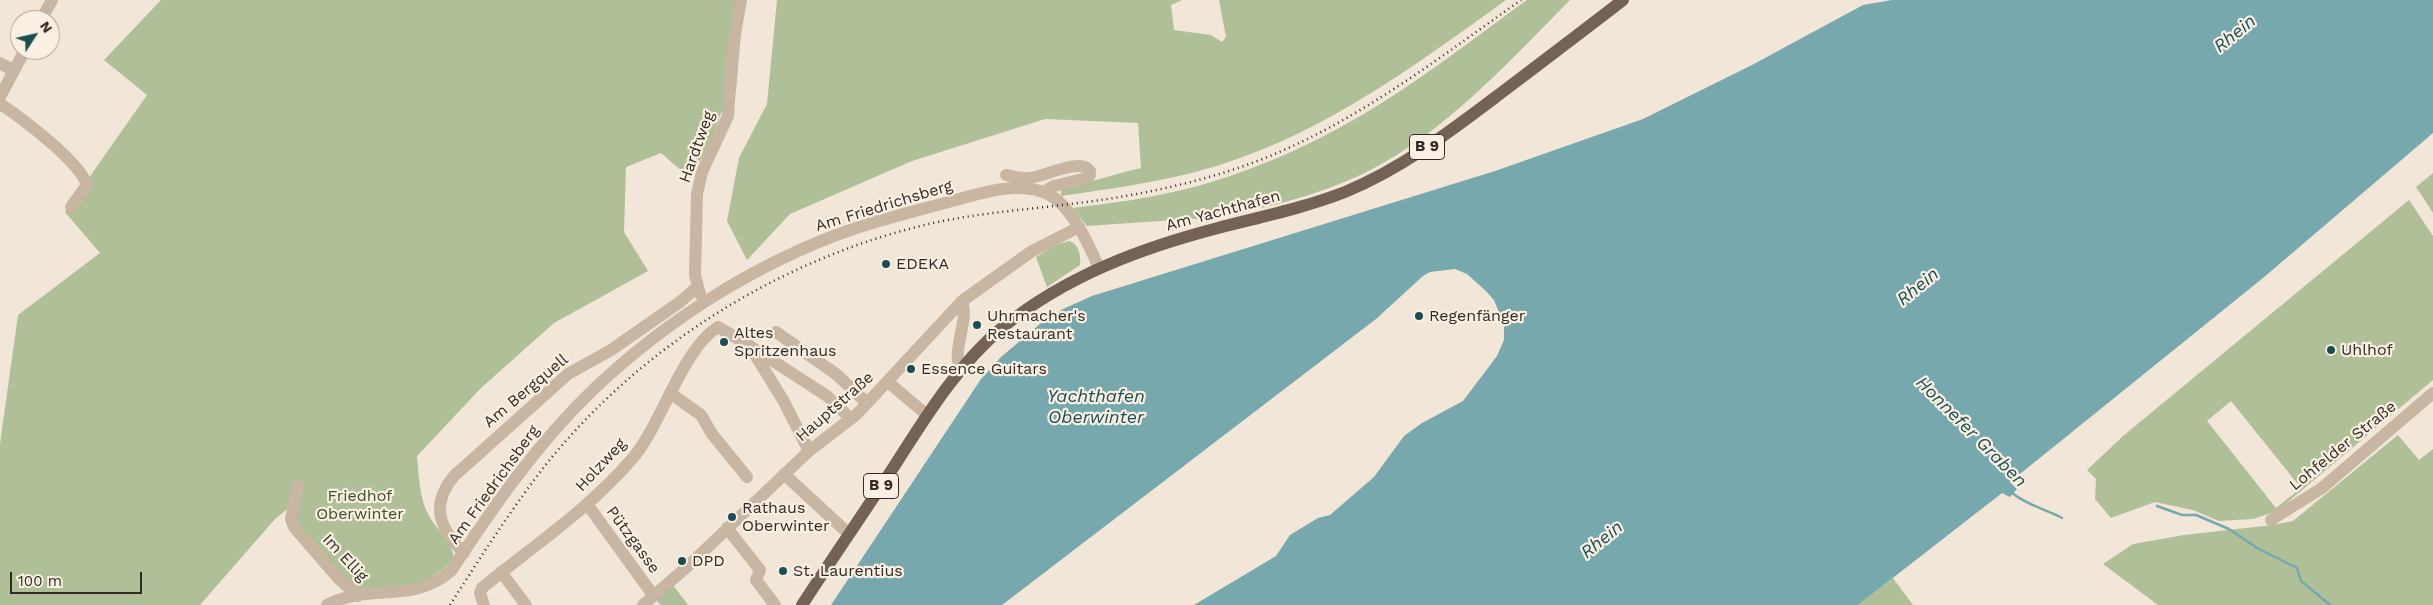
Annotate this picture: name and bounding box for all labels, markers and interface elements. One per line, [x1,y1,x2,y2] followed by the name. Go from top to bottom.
[10,10,60,60] north arrow
[2210,11,2260,57] water label: Rhein
[37,18,56,36] text: N
[675,109,719,185] street label: Hardtweg
[1410,134,1444,160] road number: B 9
[813,176,955,236] street label: Am Friedrichsberg
[1164,187,1282,235] street label: Am Yachthafen
[896,254,949,274] place label: EDEKA
[880,258,892,270] marker: EDEKA
[1893,264,1943,310] water label: Rhein
[987,306,1086,344] place label: Uhrmacher's Restaurant
[1429,306,1525,326] place label: Regenfänger
[1413,310,1425,322] marker: Regenfänger
[971,319,983,331] marker: Uhrmacher's Restaurant
[734,323,837,361] place label: Altes Spritzenhaus
[718,336,730,348] marker: Altes Spritzenhaus
[2341,340,2393,360] place label: Uhlhof
[2325,344,2337,356] marker: Uhlhof
[480,350,572,432] street label: Am Bergquell
[921,359,1047,379] place label: Essence Guitars
[905,363,917,375] marker: Essence Guitars
[792,368,878,446] street label: Hauptstraße
[1911,372,2031,492] water label: Honnefer Graben
[1047,386,1145,428] water label: Yachthafen Oberwinter
[2286,397,2400,495] street label: Lohfelder Straße
[444,422,544,548] street label: Am Friedrichsberg
[572,434,630,496] street label: Holzweg
[864,474,898,498] road number: B 9
[316,486,404,524] park label: Friedhof Oberwinter
[742,498,830,536] place label: Rathaus Oberwinter
[602,503,664,577] street label: Pützgasse
[726,511,738,523] marker: Rathaus Oberwinter
[1577,517,1627,563] water label: Rhein
[318,530,372,586] street label: Im Ellig
[692,551,725,571] place label: DPD
[676,555,688,567] marker: DPD
[793,561,903,581] place label: St. Laurentius
[12,562,145,594] scale bar
[777,565,789,577] marker: St. Laurentius
[18,572,62,590] text: 100 m

